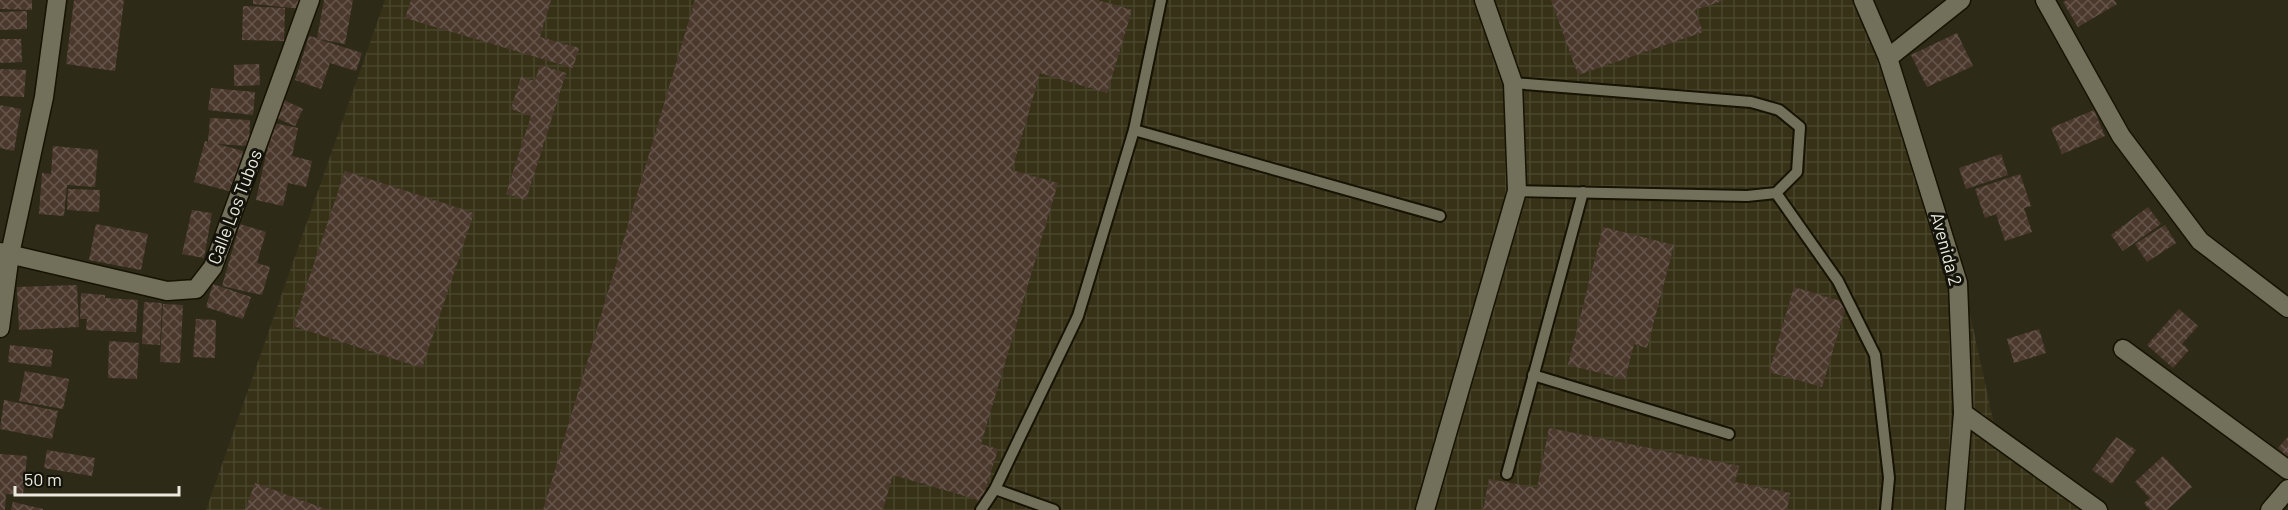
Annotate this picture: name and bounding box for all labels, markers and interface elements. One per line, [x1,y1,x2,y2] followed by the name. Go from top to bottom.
[202,146,266,267] street label: Calle Los Tubos
[1927,210,1967,288] street label: Avenida 2
[15,459,178,497] scale bar
[24,468,62,490] text: 50 m

